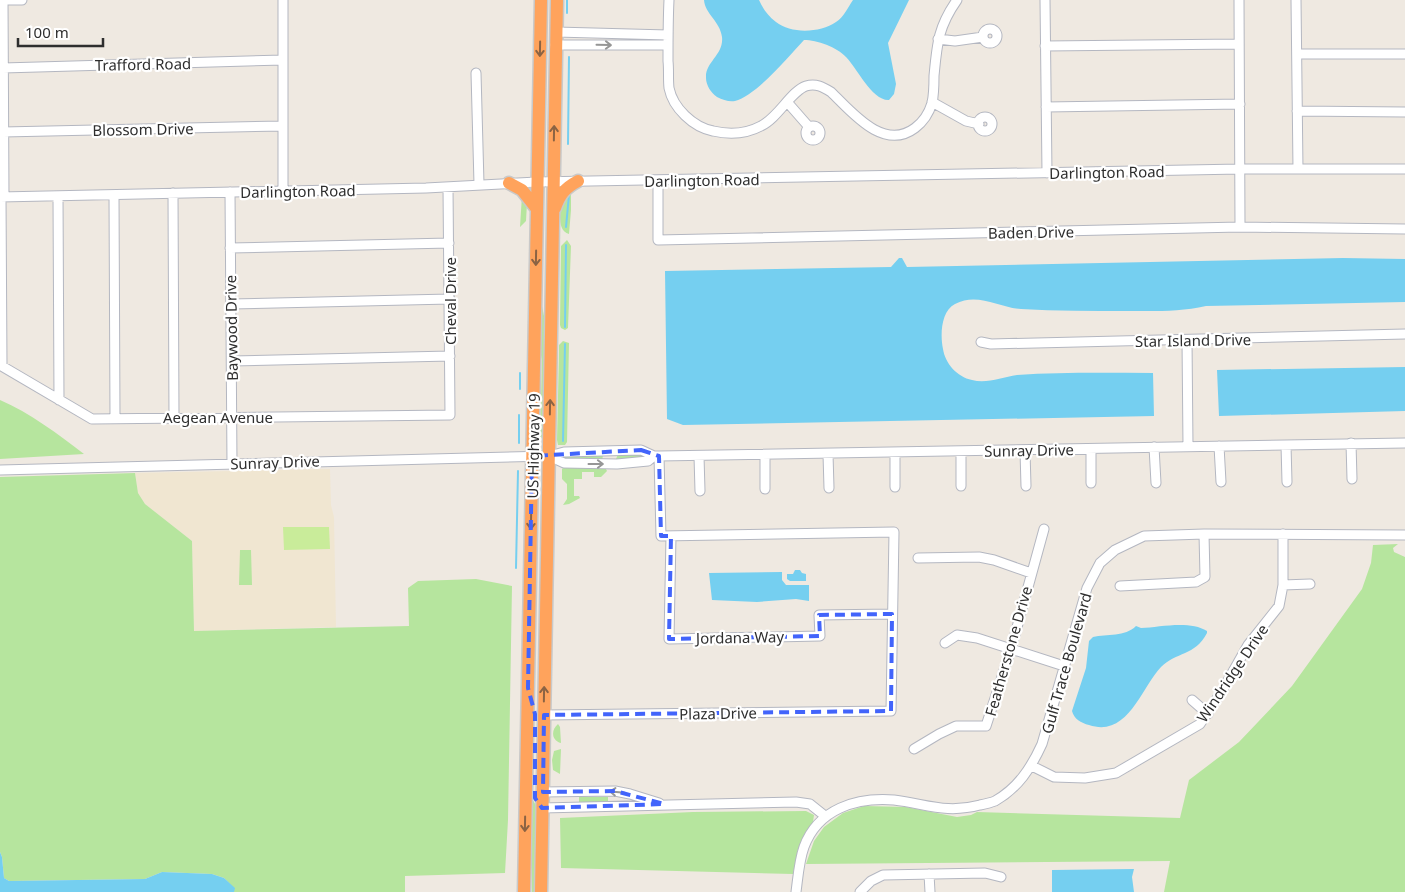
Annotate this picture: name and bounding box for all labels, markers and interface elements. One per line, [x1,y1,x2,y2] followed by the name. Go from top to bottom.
[18,15,102,47] scale bar
[25,22,69,42] text: 100 m
[535,40,544,56] one-way arrow
[596,40,612,50] one-way arrow
[95,53,191,75] street label: Trafford Road
[92,118,194,140] street label: Blossom Drive
[549,125,559,142] one-way arrow
[1049,161,1165,183] street label: Darlington Road
[644,169,760,191] street label: Darlington Road
[240,180,356,202] street label: Darlington Road
[988,221,1074,243] street label: Baden Drive
[531,250,540,266] one-way arrow
[440,257,460,345] street label: Cheval Drive
[220,275,242,381] street label: Baywood Drive
[1135,329,1251,351] street label: Star Island Drive
[522,393,544,499] street label: US Highway 19
[545,399,555,416] one-way arrow
[163,407,273,427] street label: Aegean Avenue
[984,439,1074,461] street label: Sunray Drive
[230,450,320,474] street label: Sunray Drive
[588,459,604,469] one-way arrow
[526,514,536,530] one-way arrow
[980,584,1036,718] street label: Featherstone Drive
[1036,590,1096,736] street label: Gulf Trace Boulevard
[1192,620,1272,726] street label: Windridge Drive
[694,626,785,648] street label: Jordana Way
[539,686,549,702] one-way arrow
[679,702,757,724] street label: Plaza Drive
[609,787,625,797] one-way arrow
[521,816,530,832] one-way arrow

